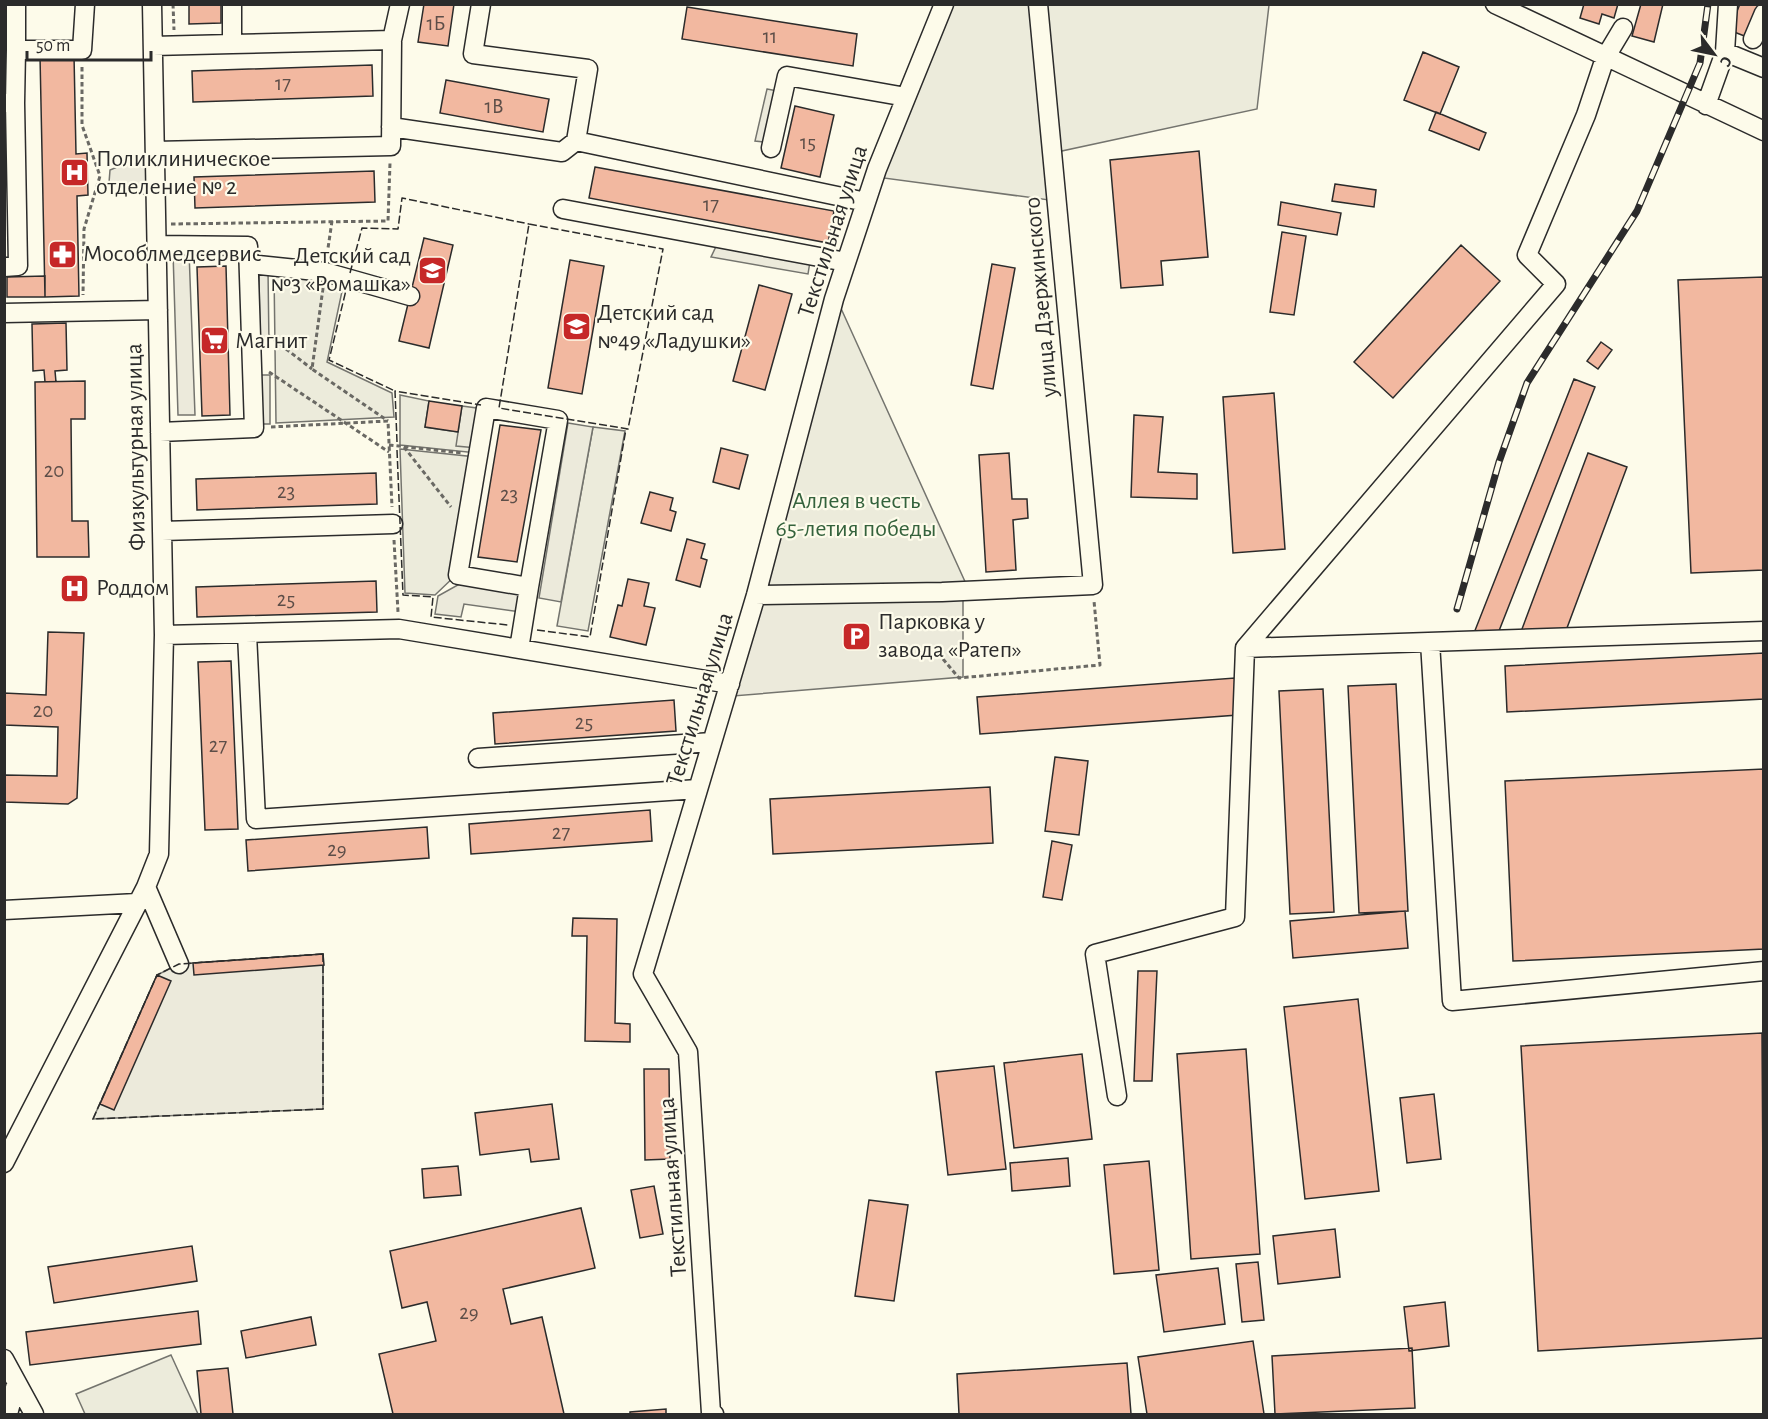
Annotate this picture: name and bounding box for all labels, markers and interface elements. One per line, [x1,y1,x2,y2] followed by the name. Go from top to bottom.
[426,13,446,34] house number: 1Б
[27,24,152,62] scale bar
[1684,24,1744,84] north arrow
[763,26,777,47] house number: 11
[36,37,70,55] text: 50 m
[1717,53,1735,70] text: С
[275,73,291,94] house number: 17
[484,96,504,117] house number: 1В
[800,132,816,153] house number: 15
[794,142,872,320] street label: Текстильная улица
[96,147,271,199] place label: Поликлиническое отделение № 2
[59,157,91,189] hospital icon: Поликлиническое отделение № 2
[703,194,719,215] house number: 17
[1020,196,1062,399] street label: улица Дзержинского
[46,238,78,270] pharmacy icon: Мособлмедсервис
[83,242,262,266] place label: Мособлмедсервис
[270,244,411,296] place label: Детский сад №3 «Ромашка»
[416,254,448,286] school or university icon: Детский сад №3 «Ромашка»
[597,301,751,353] place label: Детский сад №49 «Ладушки»
[560,311,592,343] school or university icon: Детский сад №49 «Ладушки»
[198,325,230,357] supermarket icon: Магнит
[235,329,307,353] place label: Магнит
[122,343,150,551] street label: Физкультурная улица
[44,460,64,481] house number: 20
[277,481,295,502] house number: 23
[500,484,518,505] house number: 23
[776,489,937,541] park label: Аллея в честь 65-летия победы
[59,572,91,604] hospital icon: Роддом
[96,576,170,600] place label: Роддом
[277,589,295,610] house number: 25
[662,610,738,788] street label: Текстильная улица
[878,610,1022,662] place label: Парковка у завода «Ратеп»
[841,620,873,652] parking icon: Парковка у завода «Ратеп»
[33,700,53,721] house number: 20
[575,712,593,733] house number: 25
[209,735,227,756] house number: 27
[552,822,570,843] house number: 27
[327,839,347,860] house number: 29
[655,1097,691,1277] street label: Текстильная улица
[459,1302,479,1323] house number: 29

